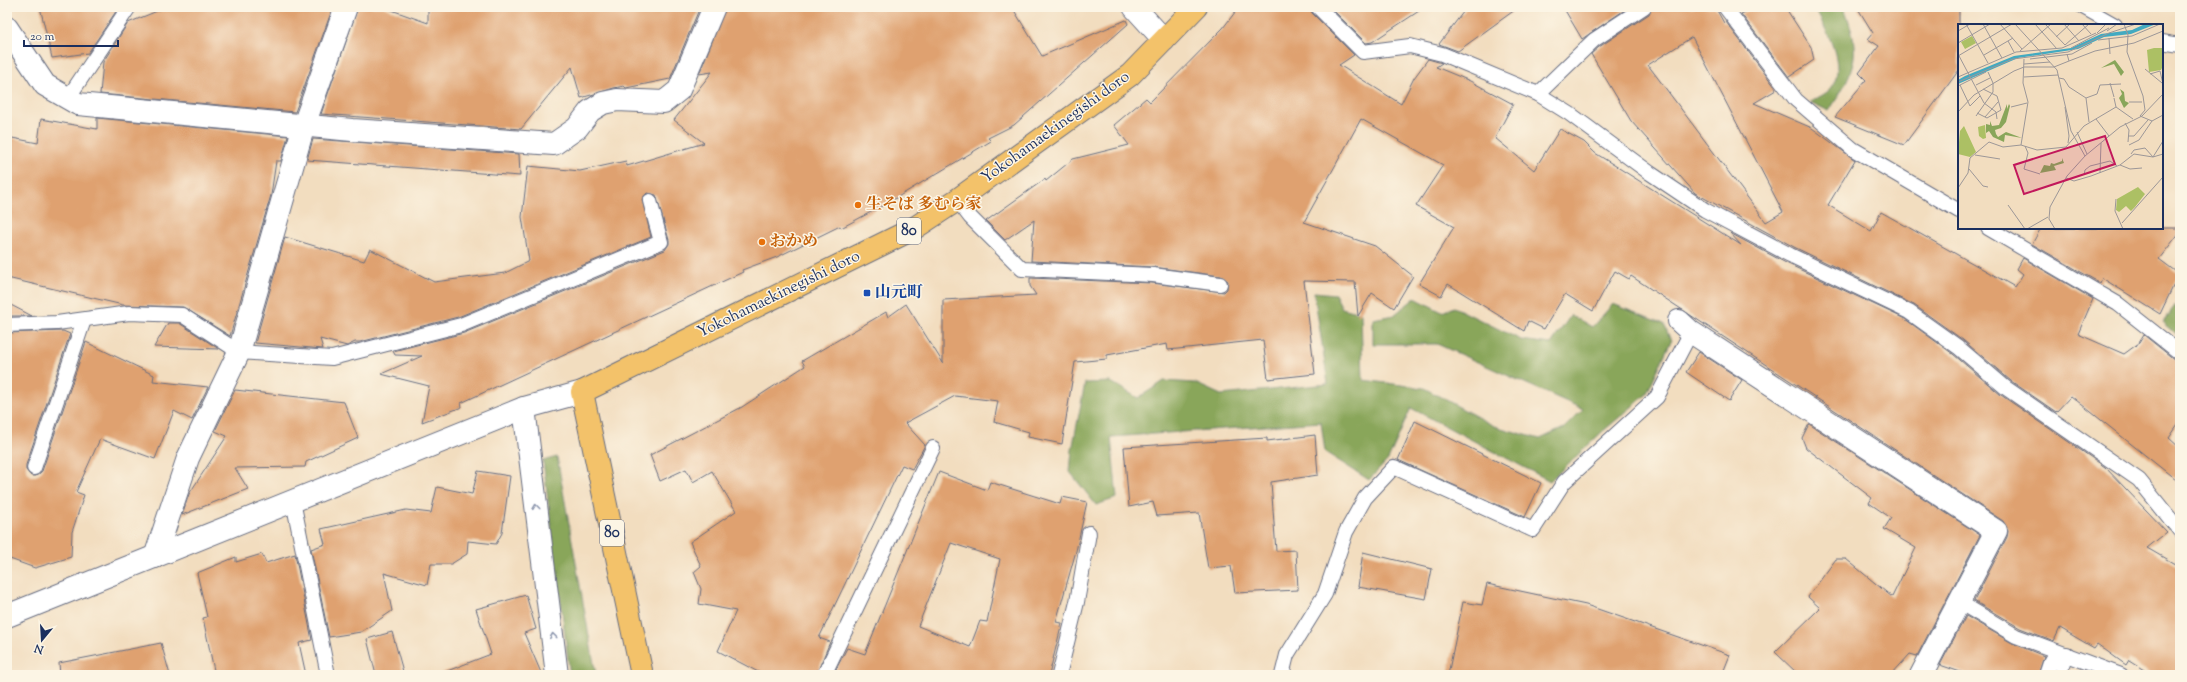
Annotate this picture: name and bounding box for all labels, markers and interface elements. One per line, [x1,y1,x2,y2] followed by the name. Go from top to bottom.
[24,22,118,48] scale bar
[1958,24,2163,229] inset map
[30,28,55,46] text: 20 m
[977,66,1135,190] street label: Yokohamaekinegishi doro
[866,194,981,217] place label: 生そば 多むら家
[853,200,863,210] marker: 生そば 多むら家
[897,218,921,244] road number: 80
[770,231,818,254] place label: おかめ
[757,237,767,247] marker: おかめ
[694,245,864,344] street label: Yokohamaekinegishi doro
[875,282,923,305] place label: 山元町
[862,288,872,298] marker: 山元町
[532,504,541,510] one-way arrow
[600,520,624,546] road number: 80
[22,620,62,660] north arrow
[548,633,557,639] one-way arrow
[32,640,47,658] text: N

